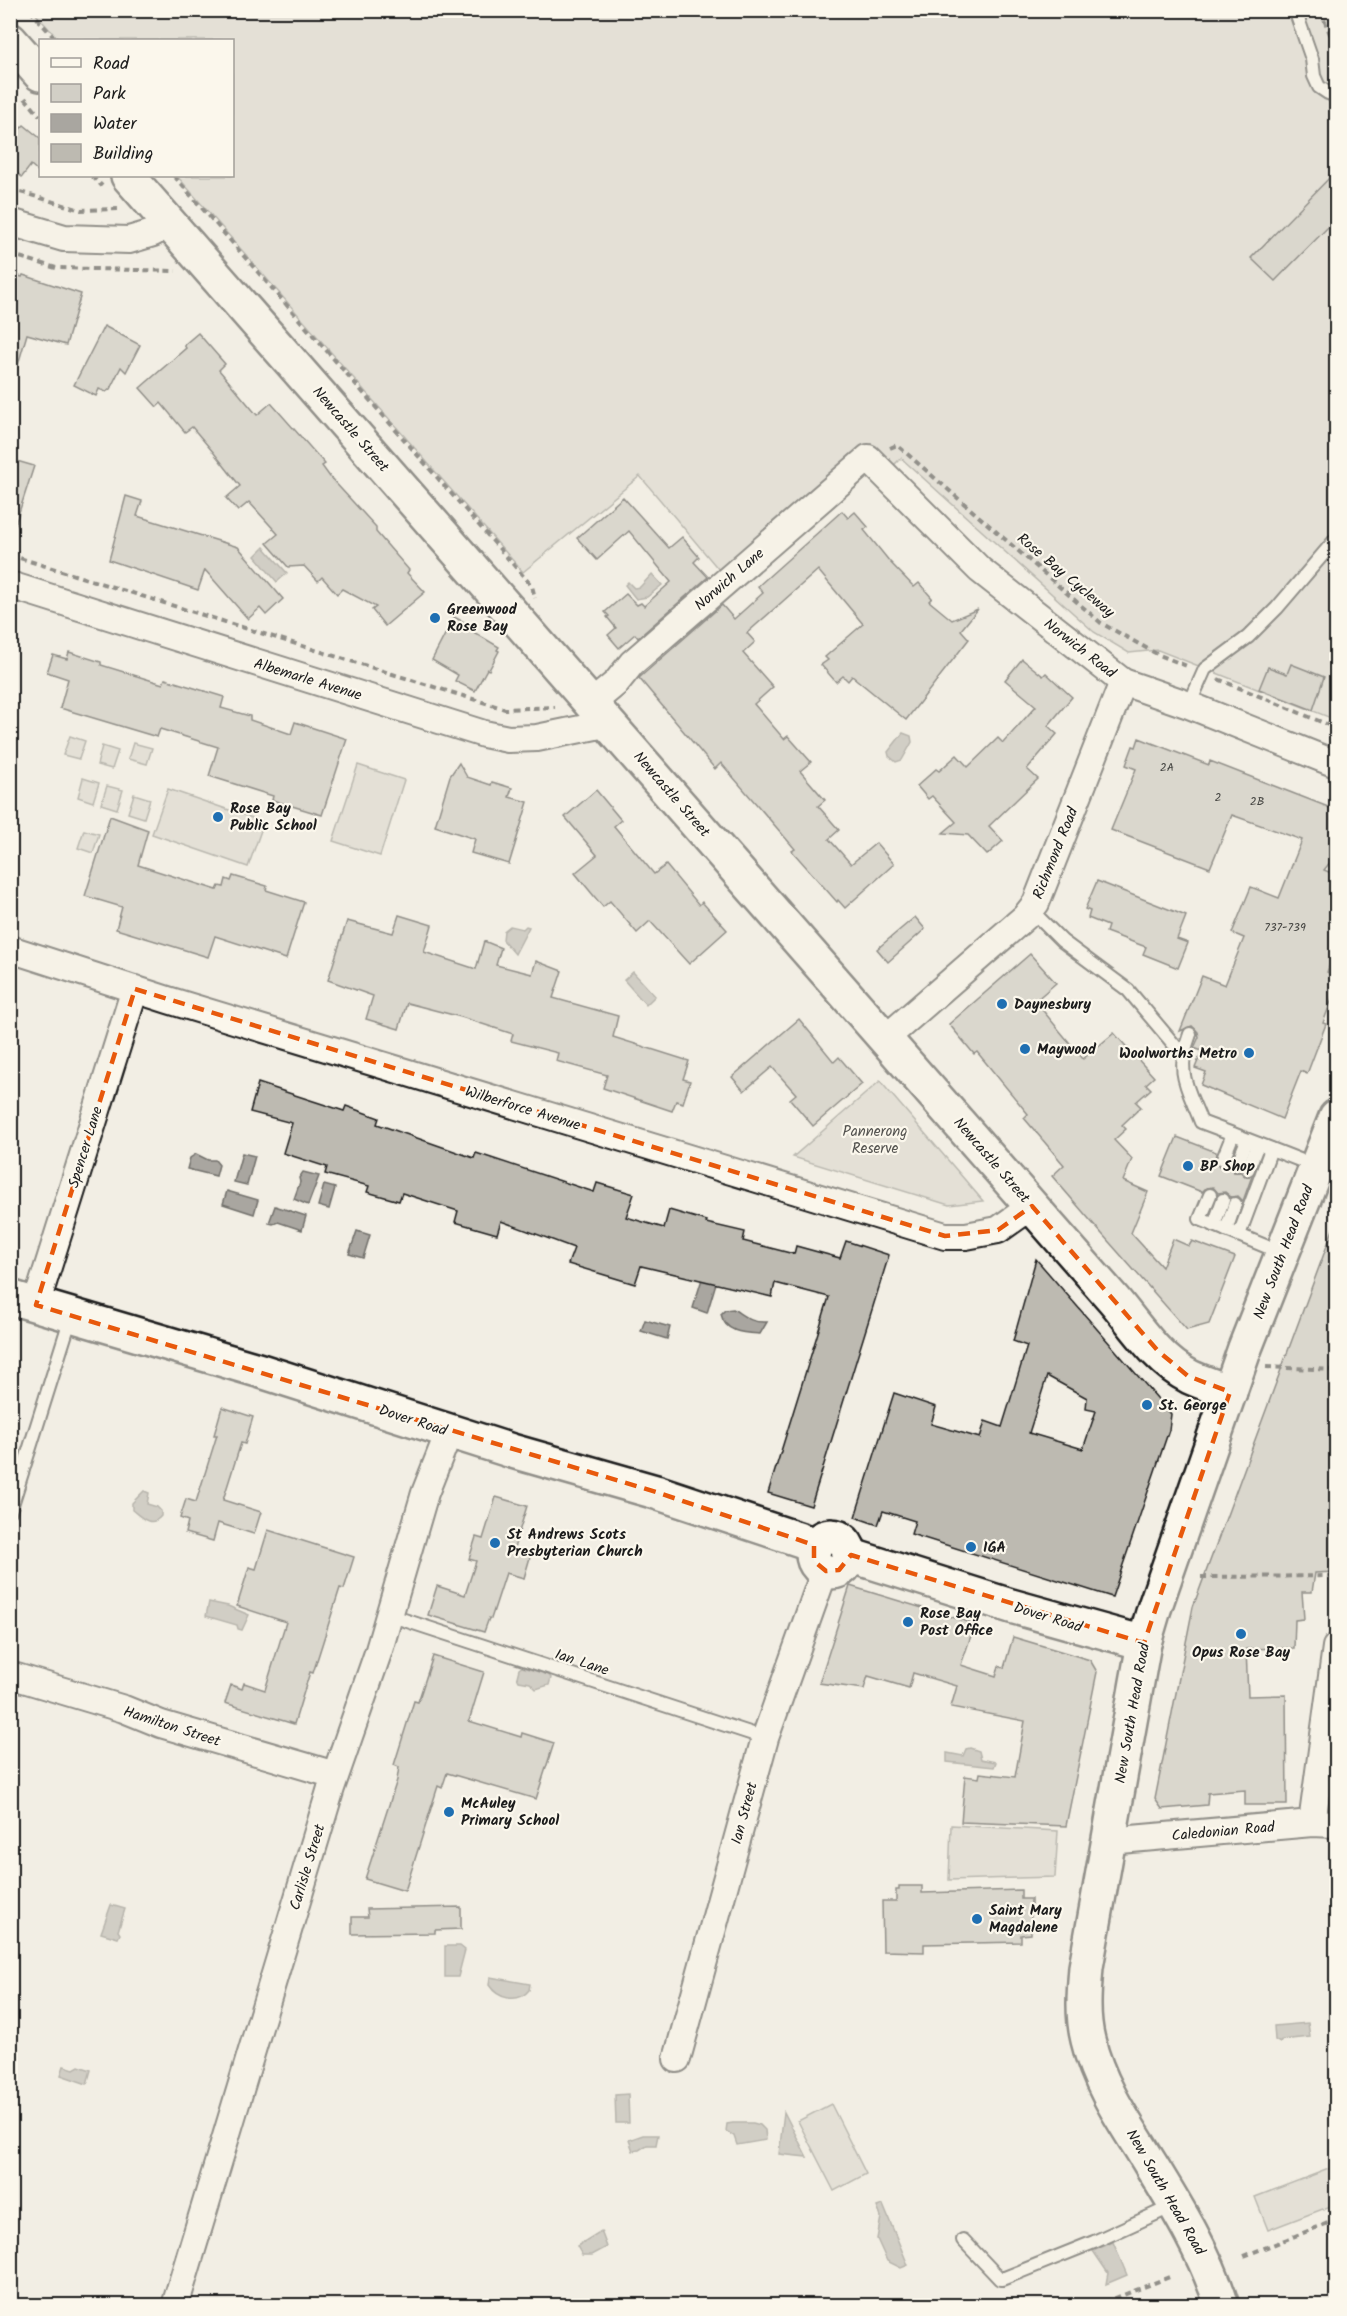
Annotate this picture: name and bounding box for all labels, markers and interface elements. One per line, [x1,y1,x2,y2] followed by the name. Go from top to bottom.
[39,39,234,177] legend
[93,50,130,79] text: Road
[93,80,126,109] text: Park
[93,110,138,139] text: Water
[93,140,153,169] text: Building
[306,381,395,478] street label: Newcastle Street
[1011,527,1120,625] street label: Rose Bay Cycleway
[689,542,770,617] street label: Norwich Lane
[447,598,518,639] place label: Greenwood Rose Bay
[428,611,442,625] marker: Greenwood Rose Bay
[1038,613,1121,685] street label: Norwich Road
[251,652,365,708] street label: Albemarle Avenue
[627,746,716,843] street label: Newcastle Street
[1160,758,1174,777] house number: 2A
[1215,788,1222,807] house number: 2
[1250,792,1264,811] house number: 2B
[230,797,317,838] place label: Rose Bay Public School
[1027,803,1085,903] street label: Richmond Road
[211,810,225,824] marker: Rose Bay Public School
[1264,918,1306,937] house number: 737-739
[1014,993,1091,1017] place label: Daynesbury
[995,997,1009,1011] marker: Daynesbury
[1037,1038,1097,1062] place label: Maywood
[1018,1042,1032,1056] marker: Maywood
[1119,1042,1237,1066] place label: Woolworths Metro
[1242,1046,1256,1060] marker: Woolworths Metro
[462,1080,584,1138] street label: Wilberforce Avenue
[62,1103,110,1191] street label: Spencer Lane
[947,1112,1036,1209] street label: Newcastle Street
[843,1120,907,1161] park label: Pannerong Reserve
[1200,1155,1255,1179] place label: BP Shop
[1181,1159,1195,1173] marker: BP Shop
[1247,1181,1321,1323] street label: New South Head Road
[1159,1394,1227,1418] place label: St. George
[1140,1398,1154,1412] marker: St. George
[375,1399,450,1443] street label: Dover Road
[507,1523,643,1564] place label: St Andrews Scots Presbyterian Church
[488,1536,502,1550] marker: St Andrews Scots Presbyterian Church
[983,1536,1006,1560] place label: IGA
[964,1540,978,1554] marker: IGA
[1010,1596,1085,1640] street label: Dover Road
[920,1602,994,1643] place label: Rose Bay Post Office
[901,1615,915,1629] marker: Rose Bay Post Office
[1234,1627,1248,1641] marker: Opus Rose Bay
[1109,1641,1157,1785] street label: New South Head Road
[1192,1641,1290,1665] place label: Opus Rose Bay
[552,1643,612,1683] street label: Ian Lane
[120,1700,224,1754] street label: Hamilton Street
[725,1779,765,1847] street label: Ian Street
[461,1792,559,1833] place label: McAuley Primary School
[442,1805,456,1819] marker: McAuley Primary School
[1171,1815,1276,1848] street label: Caledonian Road
[283,1821,333,1913] street label: Carlisle Street
[989,1899,1062,1940] place label: Saint Mary Magdalene
[970,1912,984,1926] marker: Saint Mary Magdalene
[1119,2125,1211,2261] street label: New South Head Road

